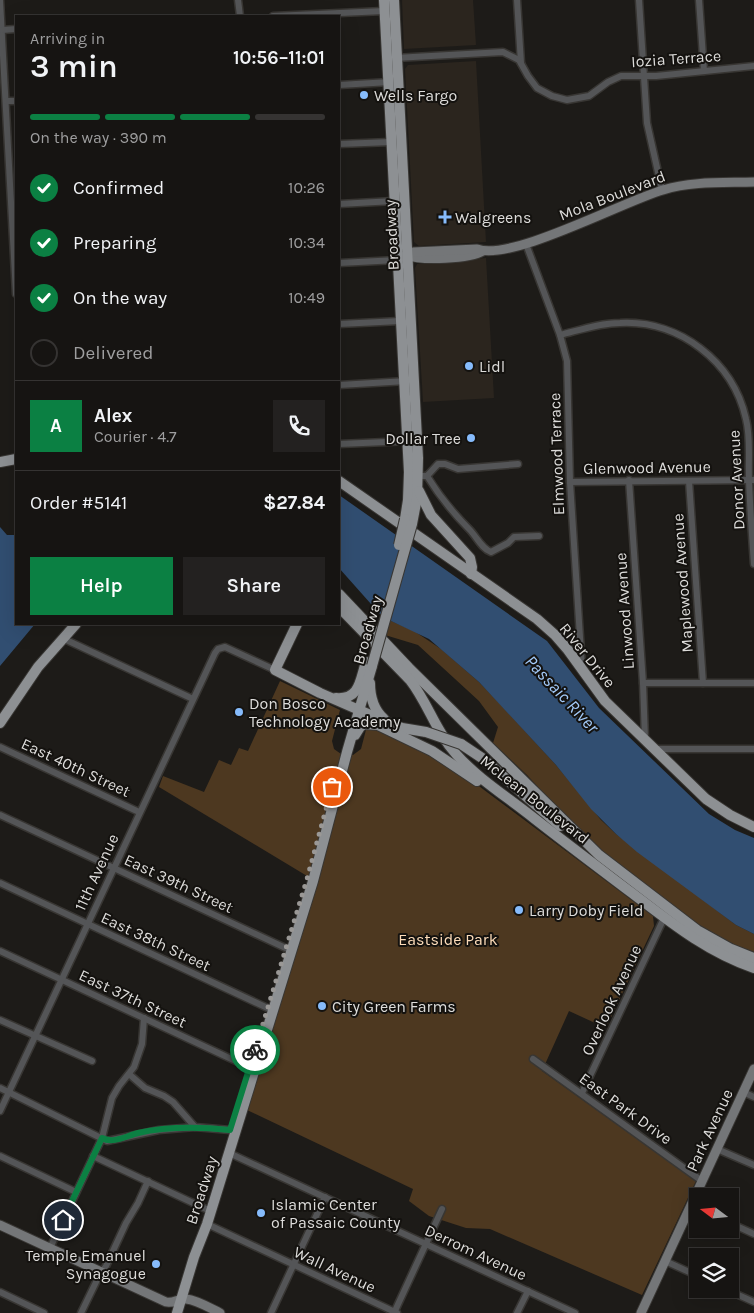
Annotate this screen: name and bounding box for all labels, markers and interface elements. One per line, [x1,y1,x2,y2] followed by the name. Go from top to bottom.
[30,29,105,48] text: Arriving in
[630,46,722,71] street label: Iozia Terrace
[233,47,325,69] text: 10:56–11:01
[30,48,118,85] text: 3 min
[374,86,457,105] place label: Wells Fargo
[358,89,370,101] marker: Wells Fargo
[30,128,167,147] text: On the way · 390 m
[556,166,668,225] street label: Mola Boulevard
[30,174,58,202] icon: check
[73,177,164,199] text: Confirmed
[288,178,325,197] text: 10:26
[380,199,403,271] street label: Broadway
[455,208,531,227] place label: Walgreens
[439,211,451,223] marker: Walgreens
[30,229,58,257] icon: check
[73,232,156,254] text: Preparing
[288,233,325,252] text: 10:34
[30,284,58,312] icon: check
[73,287,167,309] text: On the way
[288,288,325,307] text: 10:49
[73,342,153,364] text: Delivered
[479,357,505,376] place label: Lidl
[463,360,475,372] marker: Lidl
[545,392,568,516] street label: Elmwood Terrace
[273,400,325,452] button: phone
[94,405,132,427] text: Alex
[50,415,62,437] text: A
[94,427,177,446] text: Courier · 4.7
[385,429,461,448] place label: Dollar Tree
[724,430,749,530] street label: Donor Avenue
[465,432,477,444] marker: Dollar Tree
[583,457,711,478] street label: Glenwood Avenue
[30,492,127,514] text: Order #5141
[263,492,325,514] text: $27.84
[668,513,697,653] street label: Maplewood Avenue
[611,552,638,670] street label: Linwood Avenue
[30,557,173,615] button: Help
[183,557,325,615] button: Share
[349,593,386,667] street label: Broadway
[556,619,619,692] street label: River Drive
[520,650,604,738] water label: Passaic River
[249,694,401,731] place label: Don Bosco Technology Academy
[233,706,245,718] marker: Don Bosco Technology Academy
[18,734,133,801] street label: East 40th Street
[476,751,593,848] street label: McLean Boulevard
[311,766,353,808] pin
[318,773,346,801] icon: bag
[70,831,123,914] street label: 11th Avenue
[121,850,236,917] street label: East 39th Street
[529,901,643,920] place label: Larry Doby Field
[513,904,525,916] marker: Larry Doby Field
[98,908,214,975] street label: East 38th Street
[398,930,498,949] park label: Eastside Park
[578,942,645,1059] street label: Overlook Avenue
[76,965,190,1032] street label: East 37th Street
[332,997,456,1016] place label: City Green Farms
[316,1000,328,1012] marker: City Green Farms
[230,1025,280,1075] courier
[241,1036,269,1064] icon: bike
[576,1068,676,1148] street label: East Park Drive
[682,1086,737,1175] street label: Park Avenue
[182,1153,222,1227] street label: Broadway
[689,1188,739,1238] north arrow
[689,1188,739,1298] map controls
[271,1195,401,1232] place label: Islamic Center of Passaic County
[42,1199,84,1241] pin
[49,1206,77,1234] icon: home
[255,1207,267,1219] marker: Islamic Center of Passaic County
[422,1220,530,1284] street label: Derrom Avenue
[291,1242,379,1297] street label: Wall Avenue
[25,1246,146,1283] place label: Temple Emanuel Synagogue
[689,1248,739,1298] button: layers
[150,1258,162,1270] marker: Temple Emanuel Synagogue

